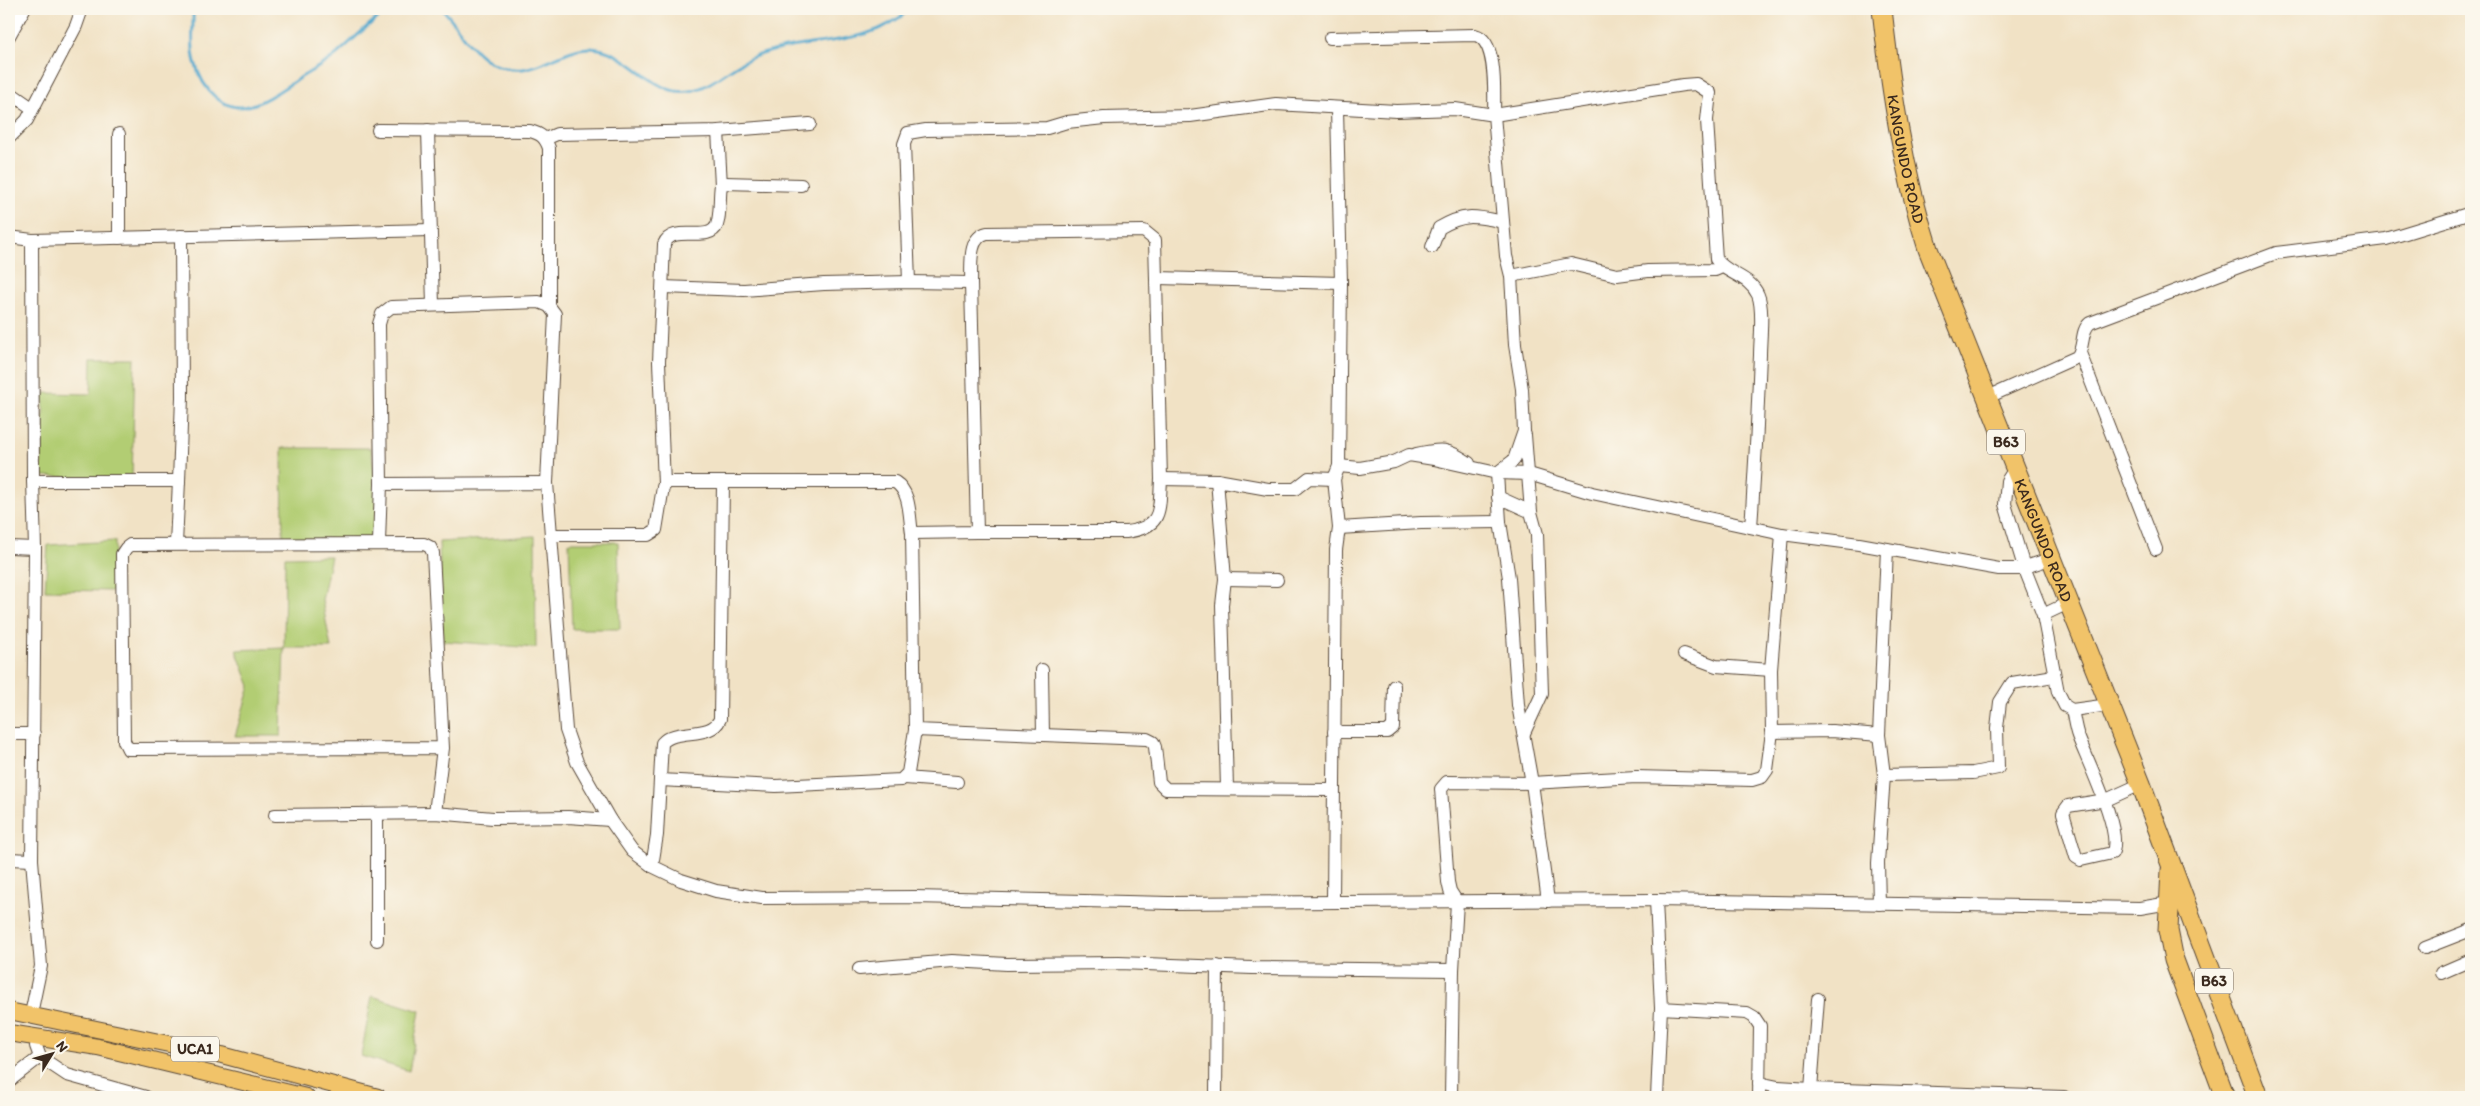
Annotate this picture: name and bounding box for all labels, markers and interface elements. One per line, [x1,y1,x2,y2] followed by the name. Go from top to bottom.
[1883,93,1929,226] street label: KANGUNDO ROAD
[1987,430,2025,454] road number: B63
[2010,476,2077,605] street label: KANGUNDO ROAD
[2195,968,2233,994] road number: B63
[28,1028,78,1078] north arrow
[171,1036,219,1062] road number: UCA1
[52,1038,72,1055] text: N

